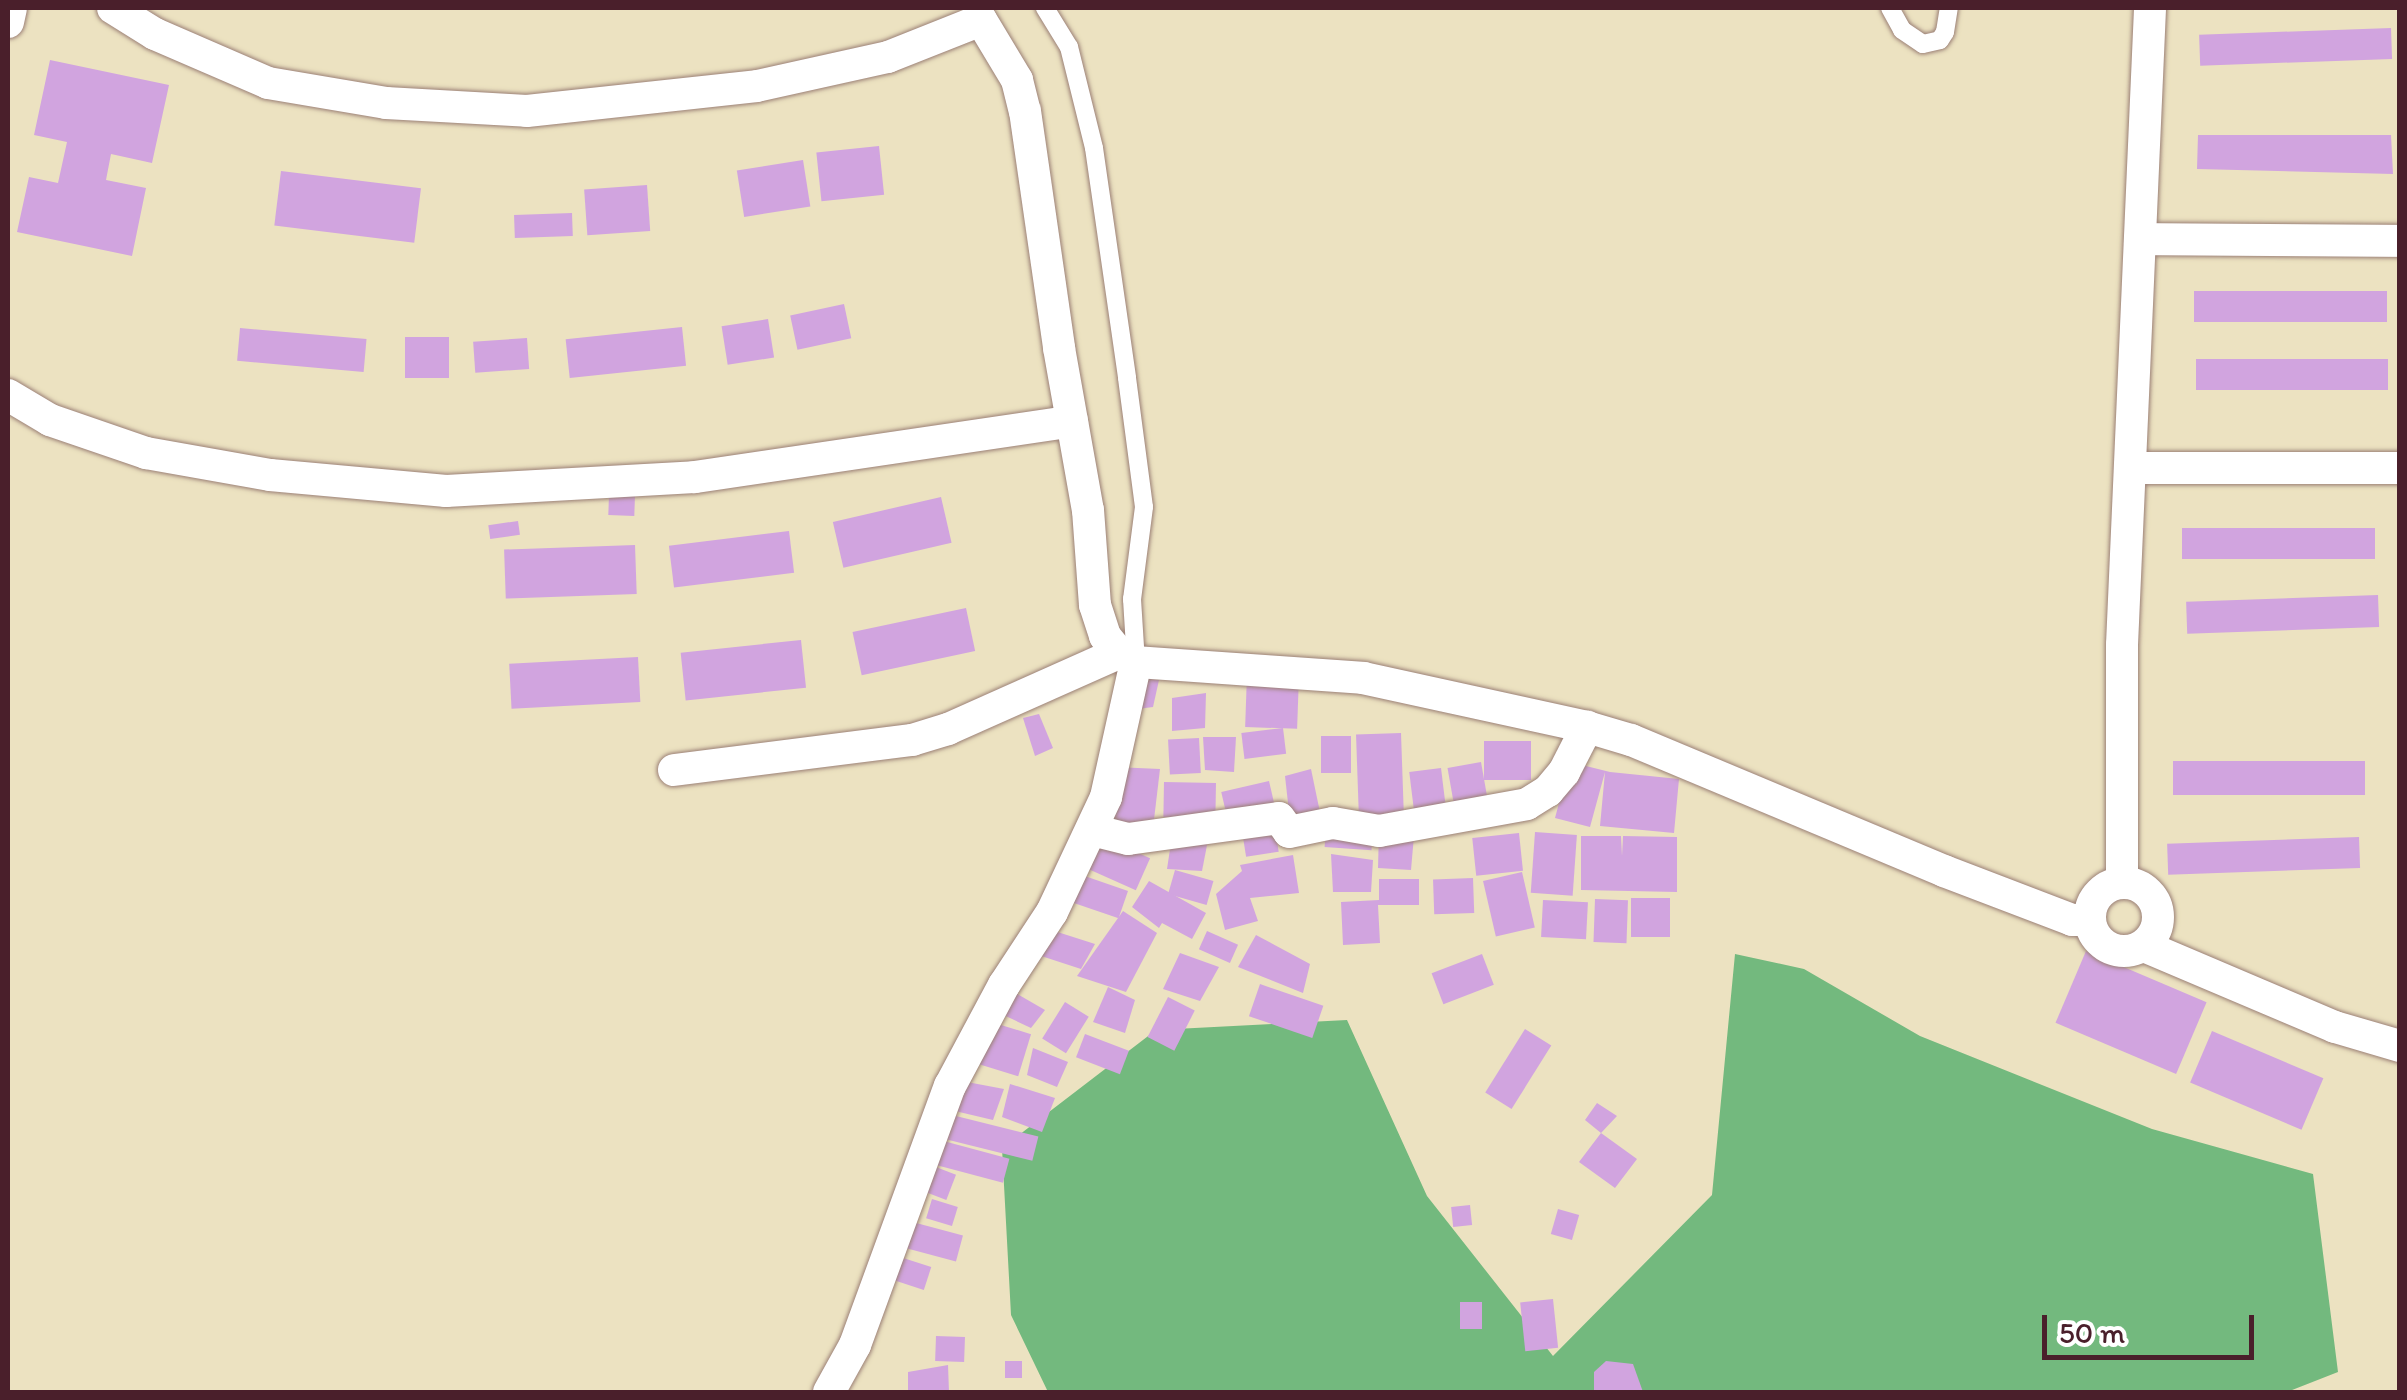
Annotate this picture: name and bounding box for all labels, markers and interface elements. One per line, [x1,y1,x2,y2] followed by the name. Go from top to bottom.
[2047,1295,2260,1357] scale bar
[2059,1314,2125,1351] text: 50 m

